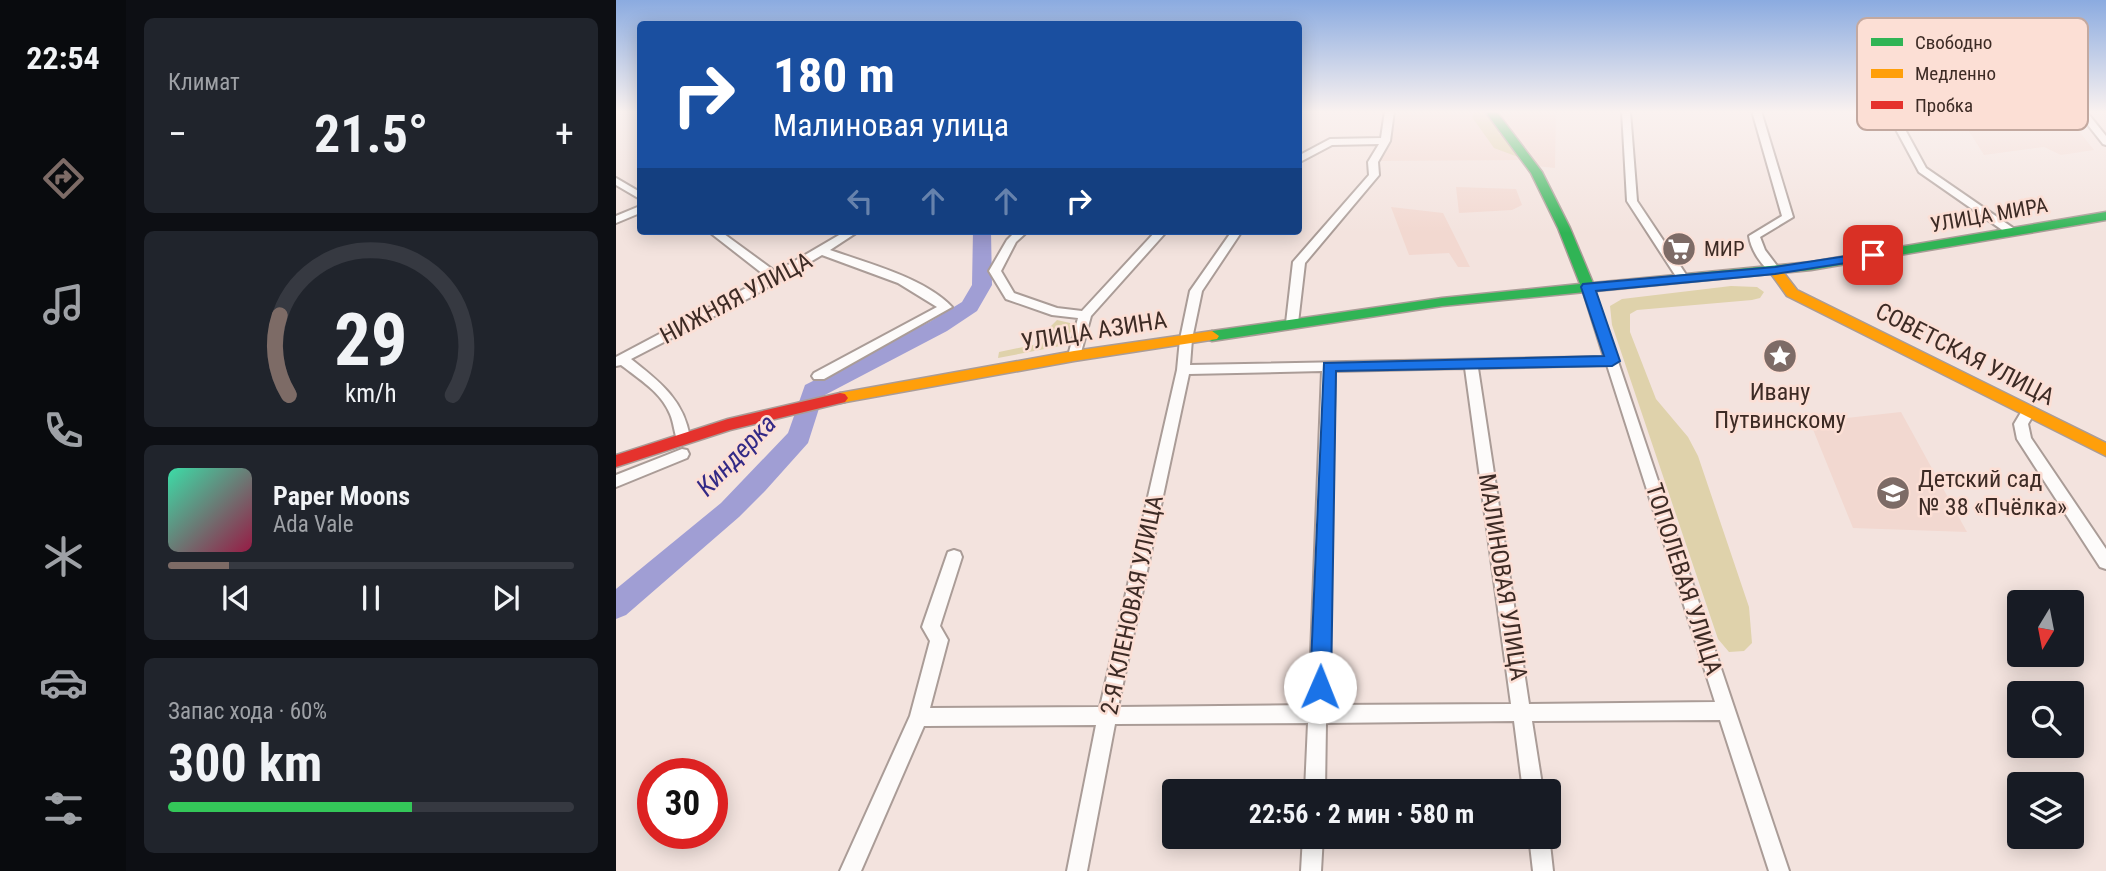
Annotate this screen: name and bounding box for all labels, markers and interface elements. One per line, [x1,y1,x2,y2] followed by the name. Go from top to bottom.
[1857,18,2088,130] legend
[1915,31,1992,54] text: Свободно
[26,39,100,77] text: 22:54
[773,47,895,104] text: 180 m
[658,49,749,140] icon: right
[1915,62,1996,85] text: Медленно
[168,69,240,96] text: Климат
[1915,94,1973,117] text: Пробка
[314,104,428,165] text: 21.5°
[773,106,1009,144] text: Малиновая улица
[168,112,187,156] text: −
[555,112,574,156] text: +
[39,154,88,203] icon: directions
[841,182,879,220] icon: left
[914,182,952,220] icon: ahead
[987,182,1025,220] icon: ahead
[1060,182,1098,220] icon: right
[1928,193,2050,237] street label: УЛИЦА МИРА
[1843,225,1903,285] pin
[1660,230,1698,268] supermarket icon: МИР
[1854,236,1892,274] icon: arrive
[1704,237,1745,261] place label: МИР
[655,246,817,350] street label: НИЖНЯЯ УЛИЦА
[39,280,88,329] icon: music
[334,297,408,383] text: 29
[1871,297,2059,411] street label: СОВЕТСКАЯ УЛИЦА
[1019,306,1169,356] street label: УЛИЦА АЗИНА
[1761,337,1799,375] place icon: Ивану Путвинскому
[1714,378,1846,434] place label: Ивану Путвинскому
[345,379,397,408] text: km/h
[39,406,88,455] icon: phone
[690,408,782,502] water label: Киндерка
[1918,465,2067,521] place label: Детский сад № 38 «Пчёлка»
[1473,472,1533,682] street label: МАЛИНОВАЯ УЛИЦА
[1874,474,1912,512] school or university icon: Детский сад № 38 «Пчёлка»
[1640,480,1728,678] street label: ТОПОЛЕВАЯ УЛИЦА
[273,481,410,511] text: Paper Moons
[1095,492,1169,717] street label: 2-Я КЛЕНОВАЯ УЛИЦА
[273,511,353,538] text: Ada Vale
[39,532,88,581] icon: climate
[217,579,255,617] icon: previous
[352,579,390,617] icon: pause
[487,579,525,617] icon: next
[2007,590,2084,667] north arrow
[2007,590,2084,849] map controls
[1283,650,1357,724] position arrow
[39,658,88,707] icon: car
[2007,681,2084,758] button: search
[168,698,327,725] text: Запас хода · 60%
[168,733,322,794] text: 300 km
[637,758,728,849] speed limit sign: 30
[2007,772,2084,849] button: layers
[39,784,88,833] icon: filters
[1249,799,1474,829] text: 22:56 · 2 мин · 580 m

